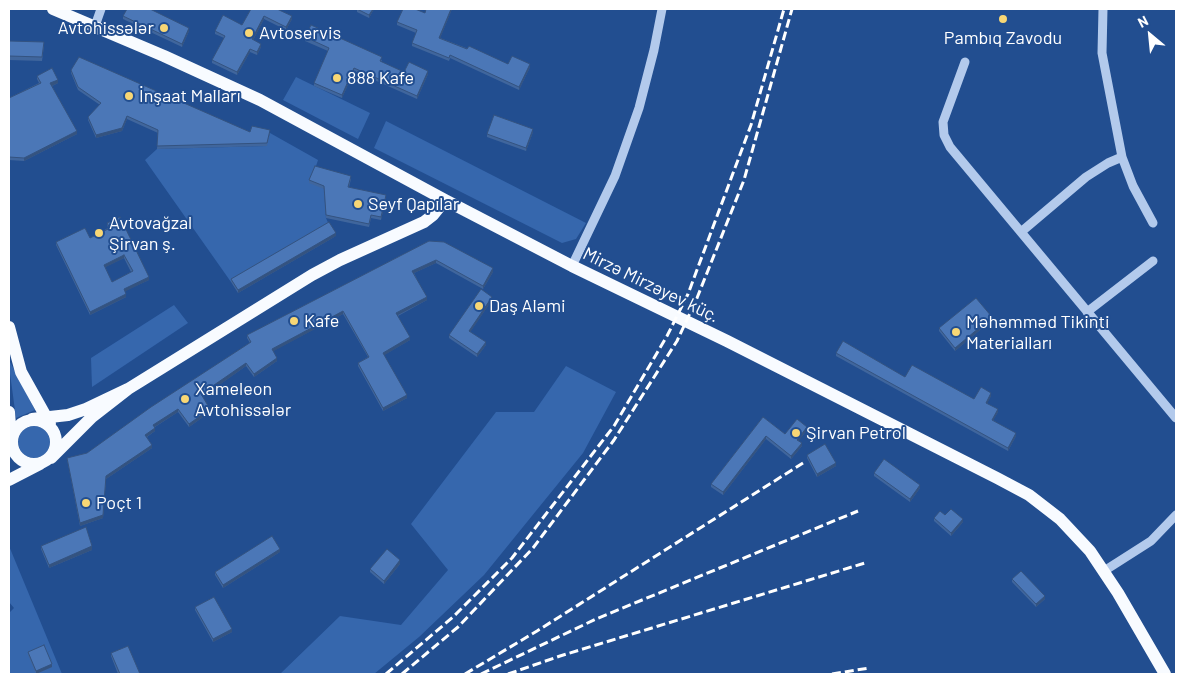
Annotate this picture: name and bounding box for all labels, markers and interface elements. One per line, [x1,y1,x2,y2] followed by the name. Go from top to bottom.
[1125,10,1175,60] north arrow
[1135,12,1151,31] text: N
[997,13,1009,25] marker: Pambıq Zavodu
[58,17,154,39] place label: Avtohissələr
[158,22,170,34] marker: Avtohissələr
[259,22,341,44] place label: Avtoservis
[243,27,255,39] marker: Avtoservis
[944,27,1062,49] place label: Pambıq Zavodu
[347,67,414,89] place label: 888 Kafe
[331,72,343,84] marker: 888 Kafe
[139,85,240,107] place label: İnşaat Malları
[123,90,135,102] marker: İnşaat Malları
[368,193,459,215] place label: Seyf Qapılar
[352,198,364,210] marker: Seyf Qapılar
[109,212,192,254] place label: Avtovağzal Şirvan ş.
[93,227,105,239] marker: Avtovağzal Şirvan ş.
[579,243,723,327] street label: Mirzə Mirzəyev küç.
[489,295,566,317] place label: Daş Aləmi
[473,300,485,312] marker: Daş Aləmi
[304,310,339,332] place label: Kafe
[966,311,1110,354] place label: Məhəmməd Tikinti Materialları
[288,315,300,327] marker: Kafe
[950,326,962,338] marker: Məhəmməd Tikinti Materialları
[195,378,291,420] place label: Xameleon Avtohissələr
[179,393,191,405] marker: Xameleon Avtohissələr
[806,422,906,444] place label: Şirvan Petrol
[790,427,802,439] marker: Şirvan Petrol
[96,492,142,514] place label: Poçt 1
[80,497,92,509] marker: Poçt 1

